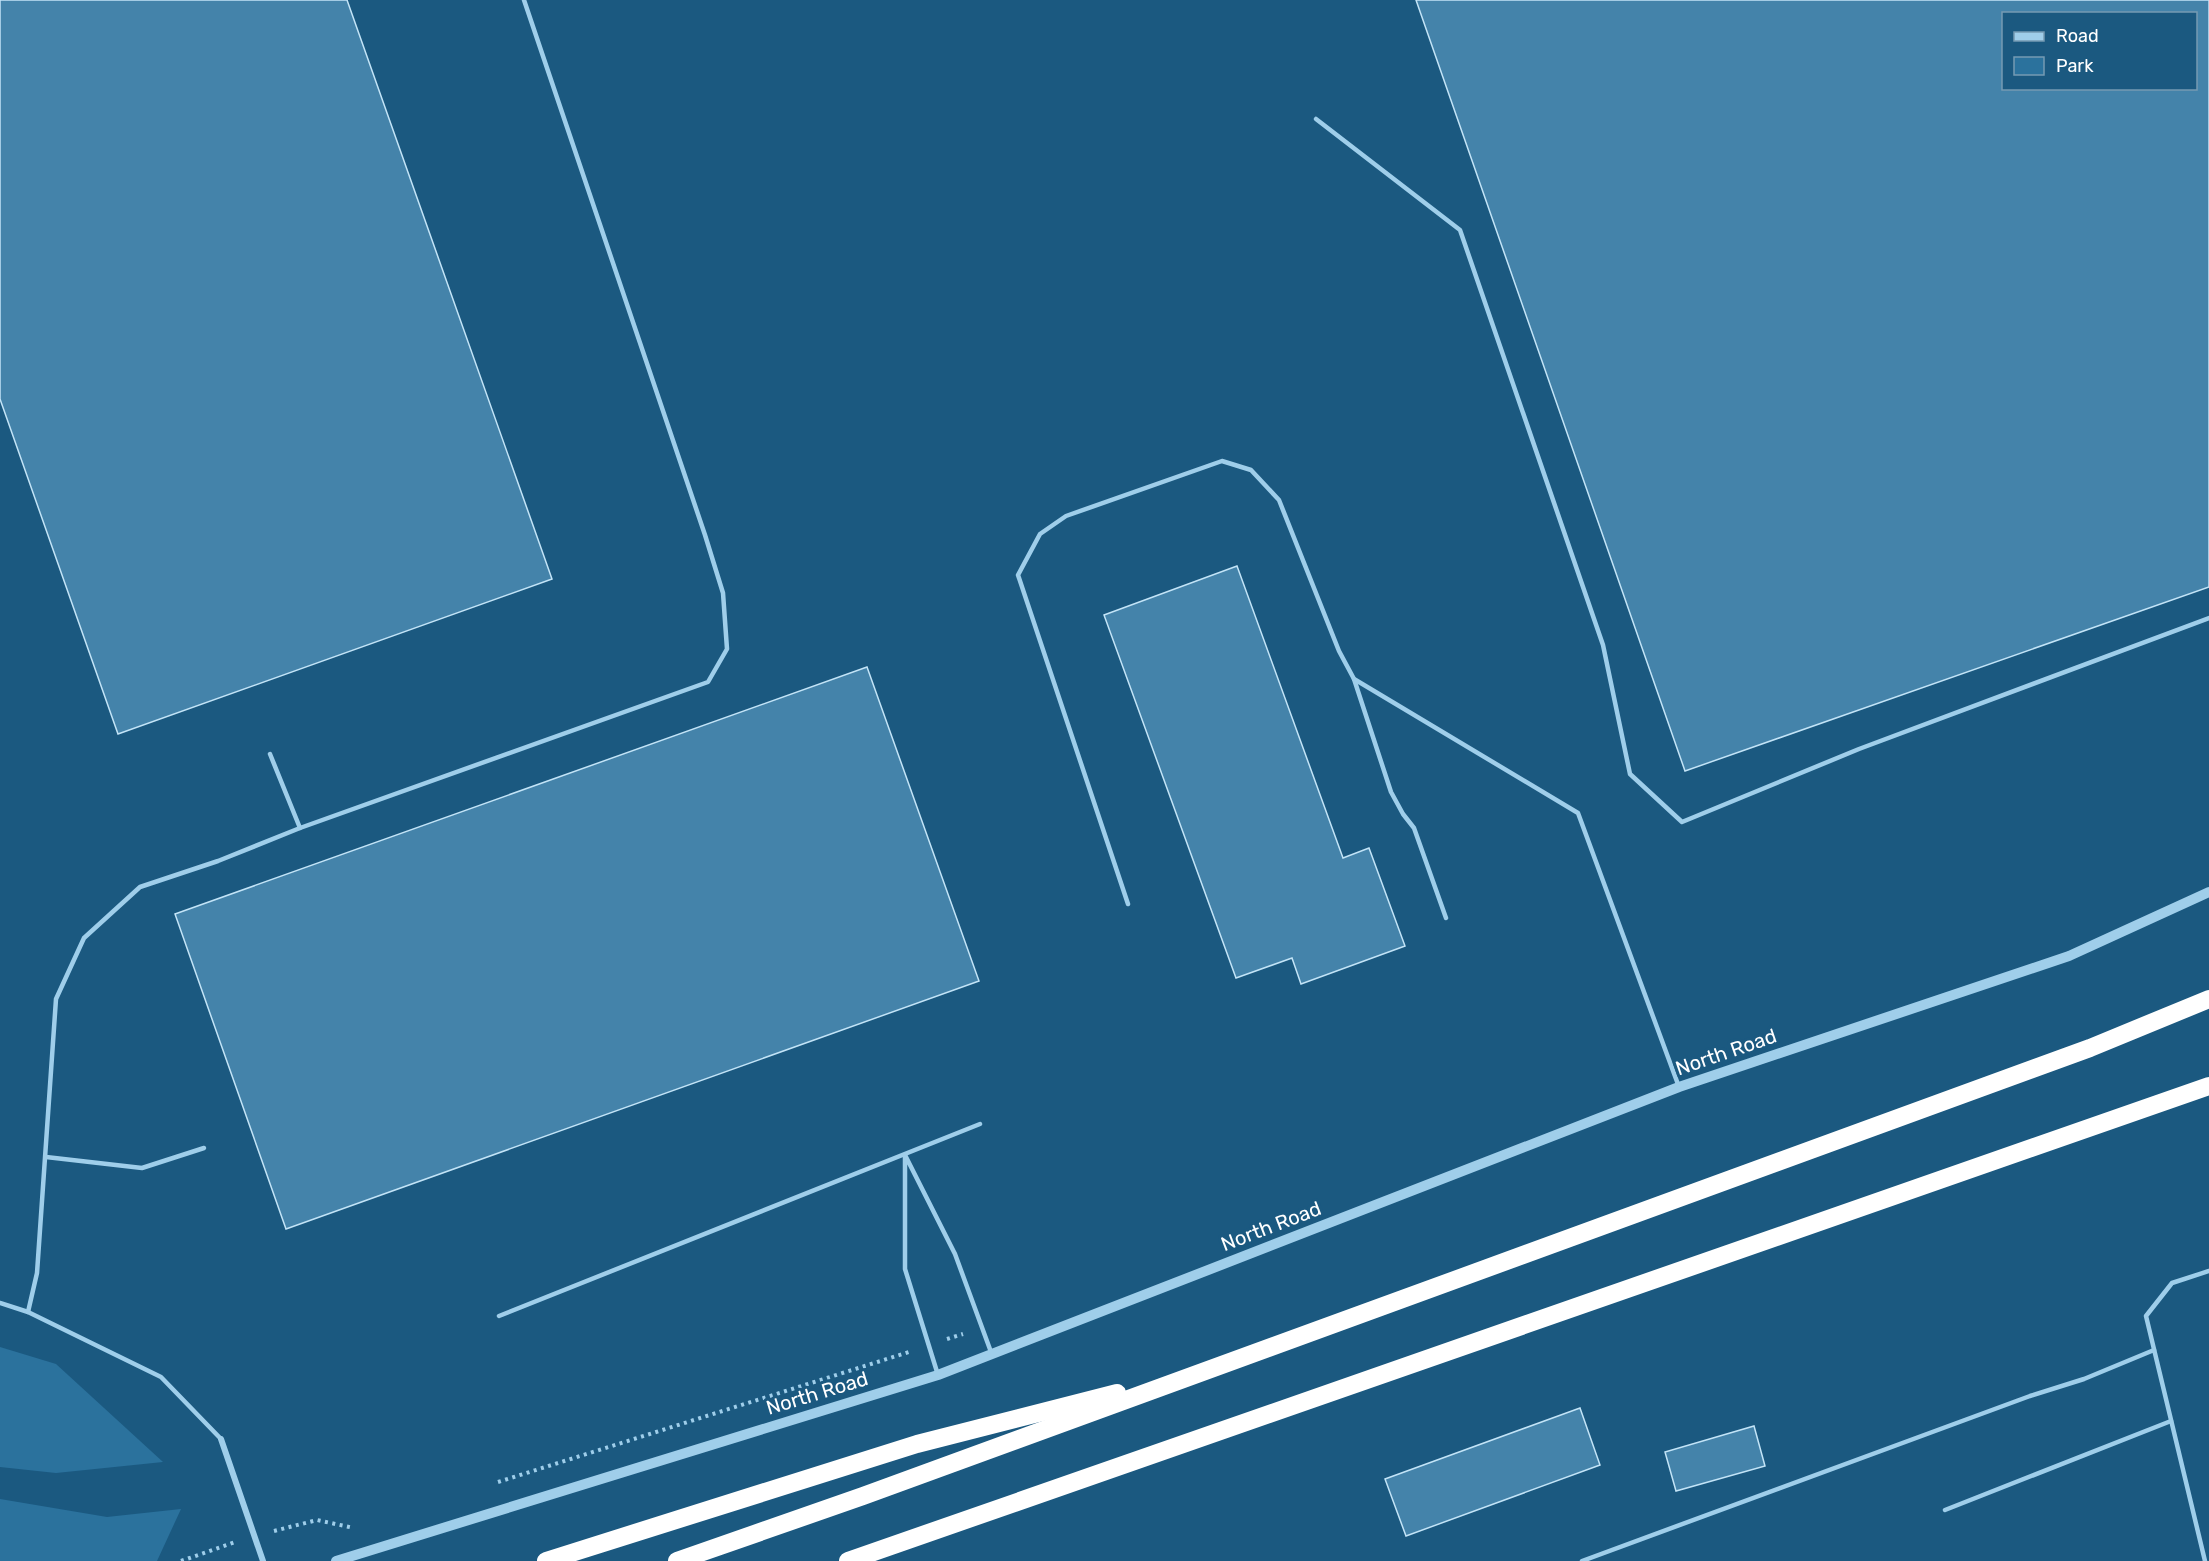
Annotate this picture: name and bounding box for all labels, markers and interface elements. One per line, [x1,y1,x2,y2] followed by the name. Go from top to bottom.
[2002,12,2197,90] legend
[2056,25,2099,47] text: Road
[2056,55,2094,77] text: Park
[1672,1024,1780,1080] street label: North Road
[1218,1196,1324,1256] street label: North Road
[763,1366,871,1420] street label: North Road

